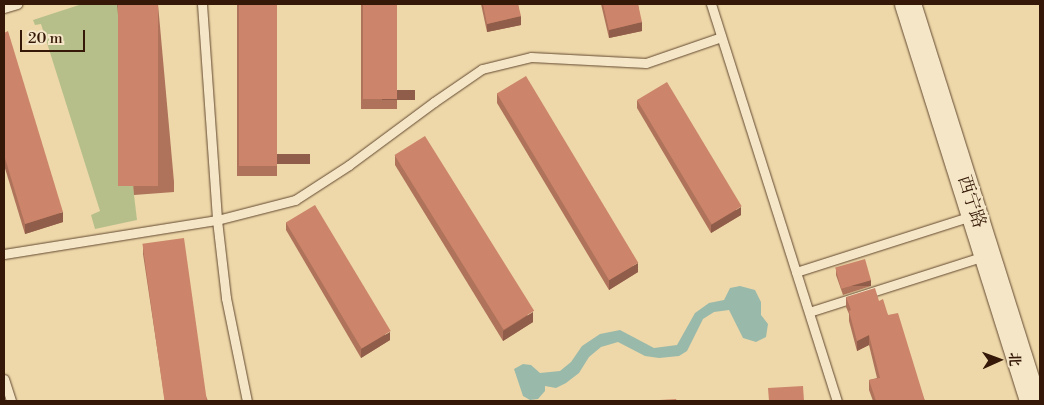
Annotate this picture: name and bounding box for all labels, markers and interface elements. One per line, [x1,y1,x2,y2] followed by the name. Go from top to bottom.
[22,20,88,52] scale bar
[28,29,63,48] text: 20 m
[952,173,990,231] street label: 西宁路
[974,335,1024,385] north arrow
[1005,352,1023,367] text: 北

